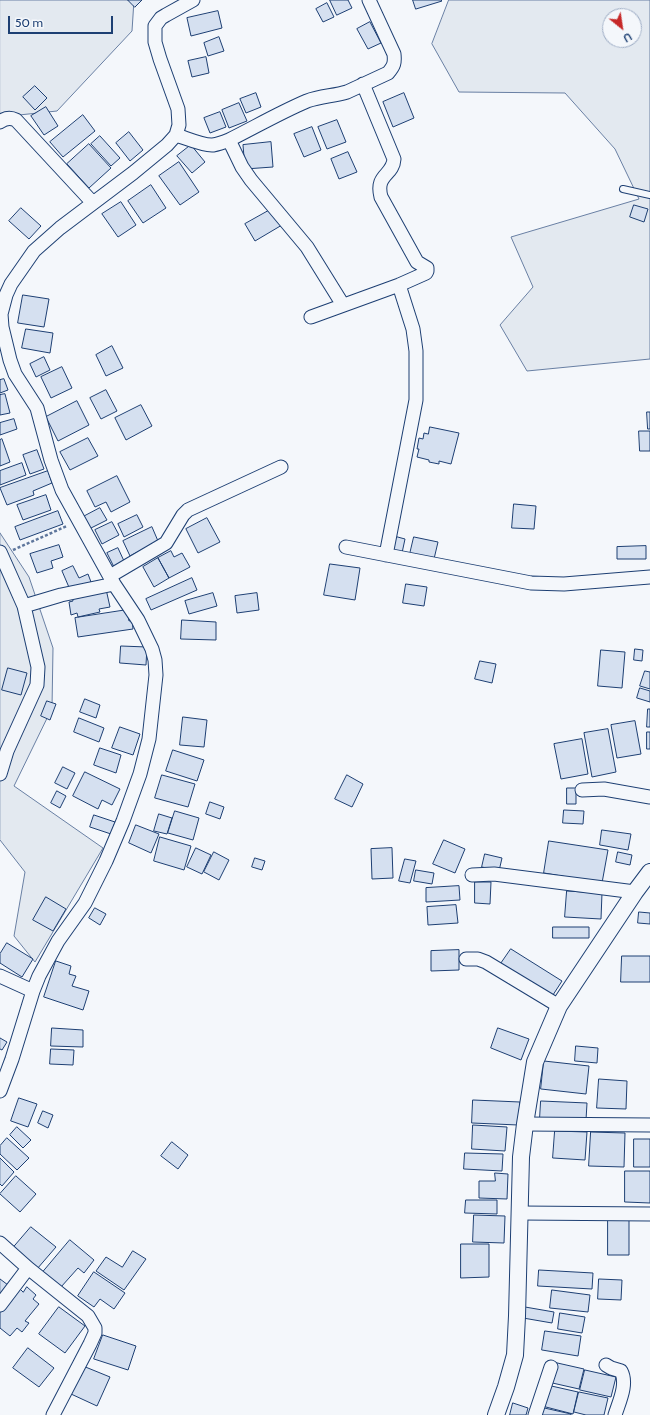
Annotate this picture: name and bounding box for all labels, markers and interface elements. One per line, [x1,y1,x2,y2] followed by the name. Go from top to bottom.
[10,8,115,34] scale bar
[602,8,642,48] north arrow
[15,15,43,30] text: 50 m
[621,29,634,46] text: U

